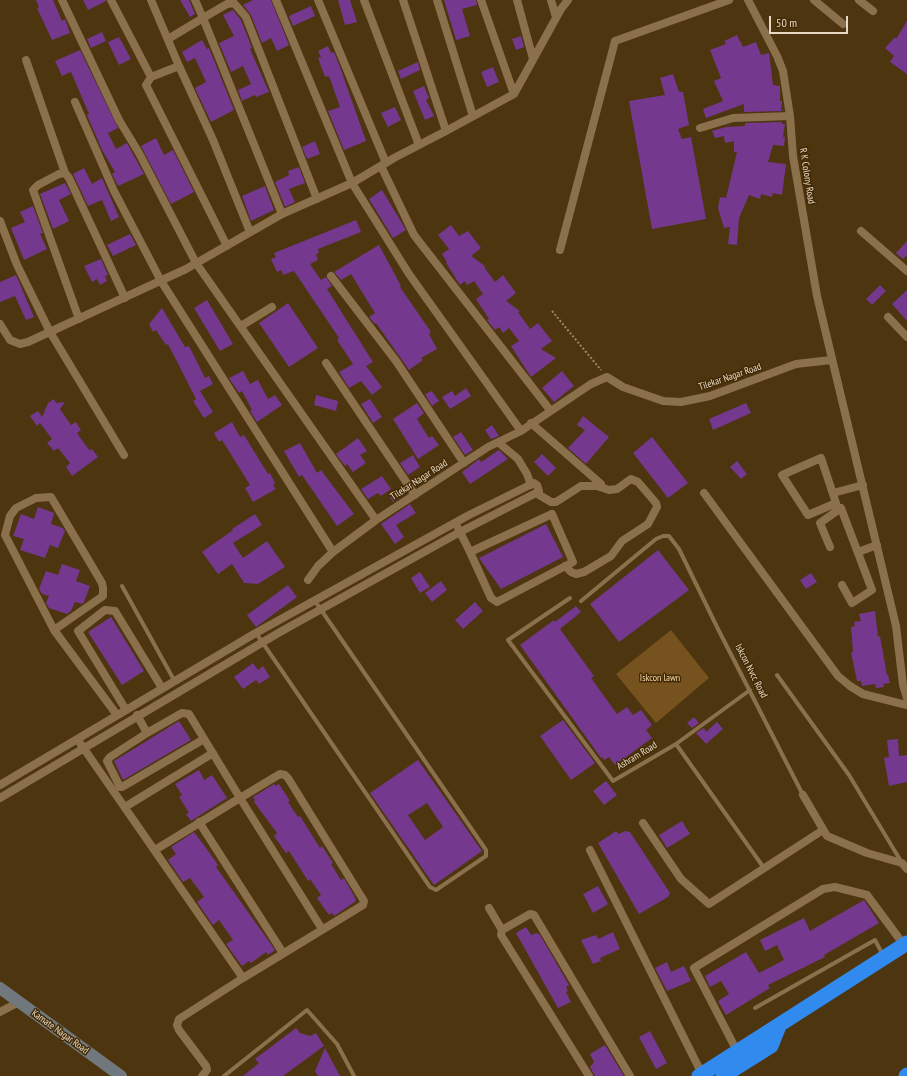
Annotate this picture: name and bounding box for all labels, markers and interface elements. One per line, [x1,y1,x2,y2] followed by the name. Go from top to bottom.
[771,8,850,34] scale bar
[776,15,797,30] text: 50 m
[797,147,817,205] street label: R K Colony Road
[697,361,763,393] street label: Tilekar Nagar Road
[388,457,450,503] street label: Tilekar Nagar Road
[732,642,770,700] street label: Iskcon Nvcc Road
[640,672,680,684] park label: Iskcon lawn
[615,739,659,773] street label: Ashram Road
[29,1007,91,1057] street label: Kamate Nagar Road

